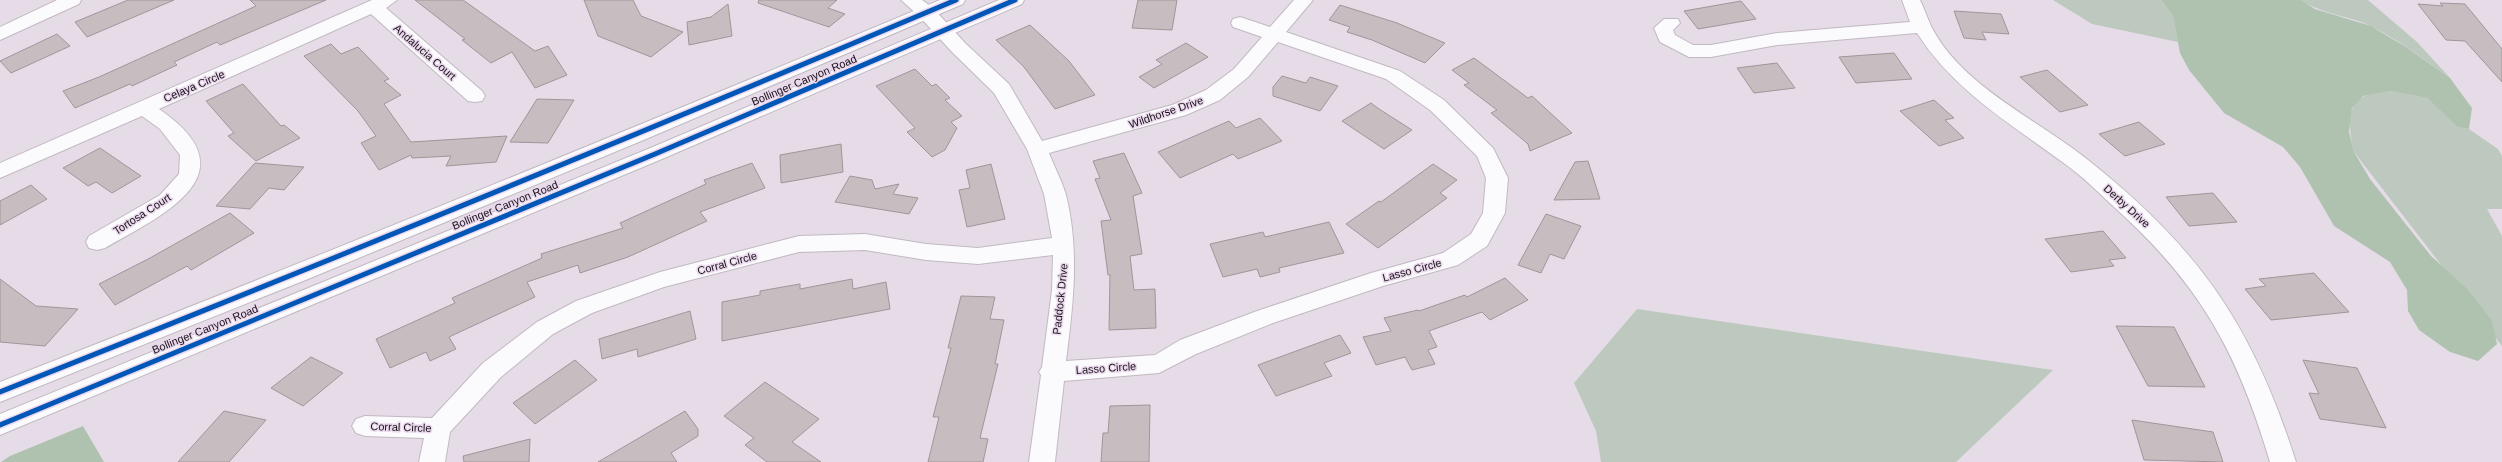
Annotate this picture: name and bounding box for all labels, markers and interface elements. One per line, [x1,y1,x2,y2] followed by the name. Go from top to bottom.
[392,22,458,82] street label: Andalucia Court
[750,52,858,108] street label: Bollinger Canyon Road
[162,68,226,104] street label: Celaya Circle
[1127,94,1205,130] street label: Wildhorse Drive
[450,178,560,232] street label: Bollinger Canyon Road
[2101,182,2153,230] street label: Derby Drive
[111,191,173,237] street label: Tortosa Court
[696,249,758,277] street label: Corral Circle
[1381,256,1443,284] street label: Lasso Circle
[1050,263,1070,335] street label: Paddock Drive
[150,302,260,356] street label: Bollinger Canyon Road
[1075,360,1137,376] street label: Lasso Circle
[370,420,432,434] street label: Corral Circle

